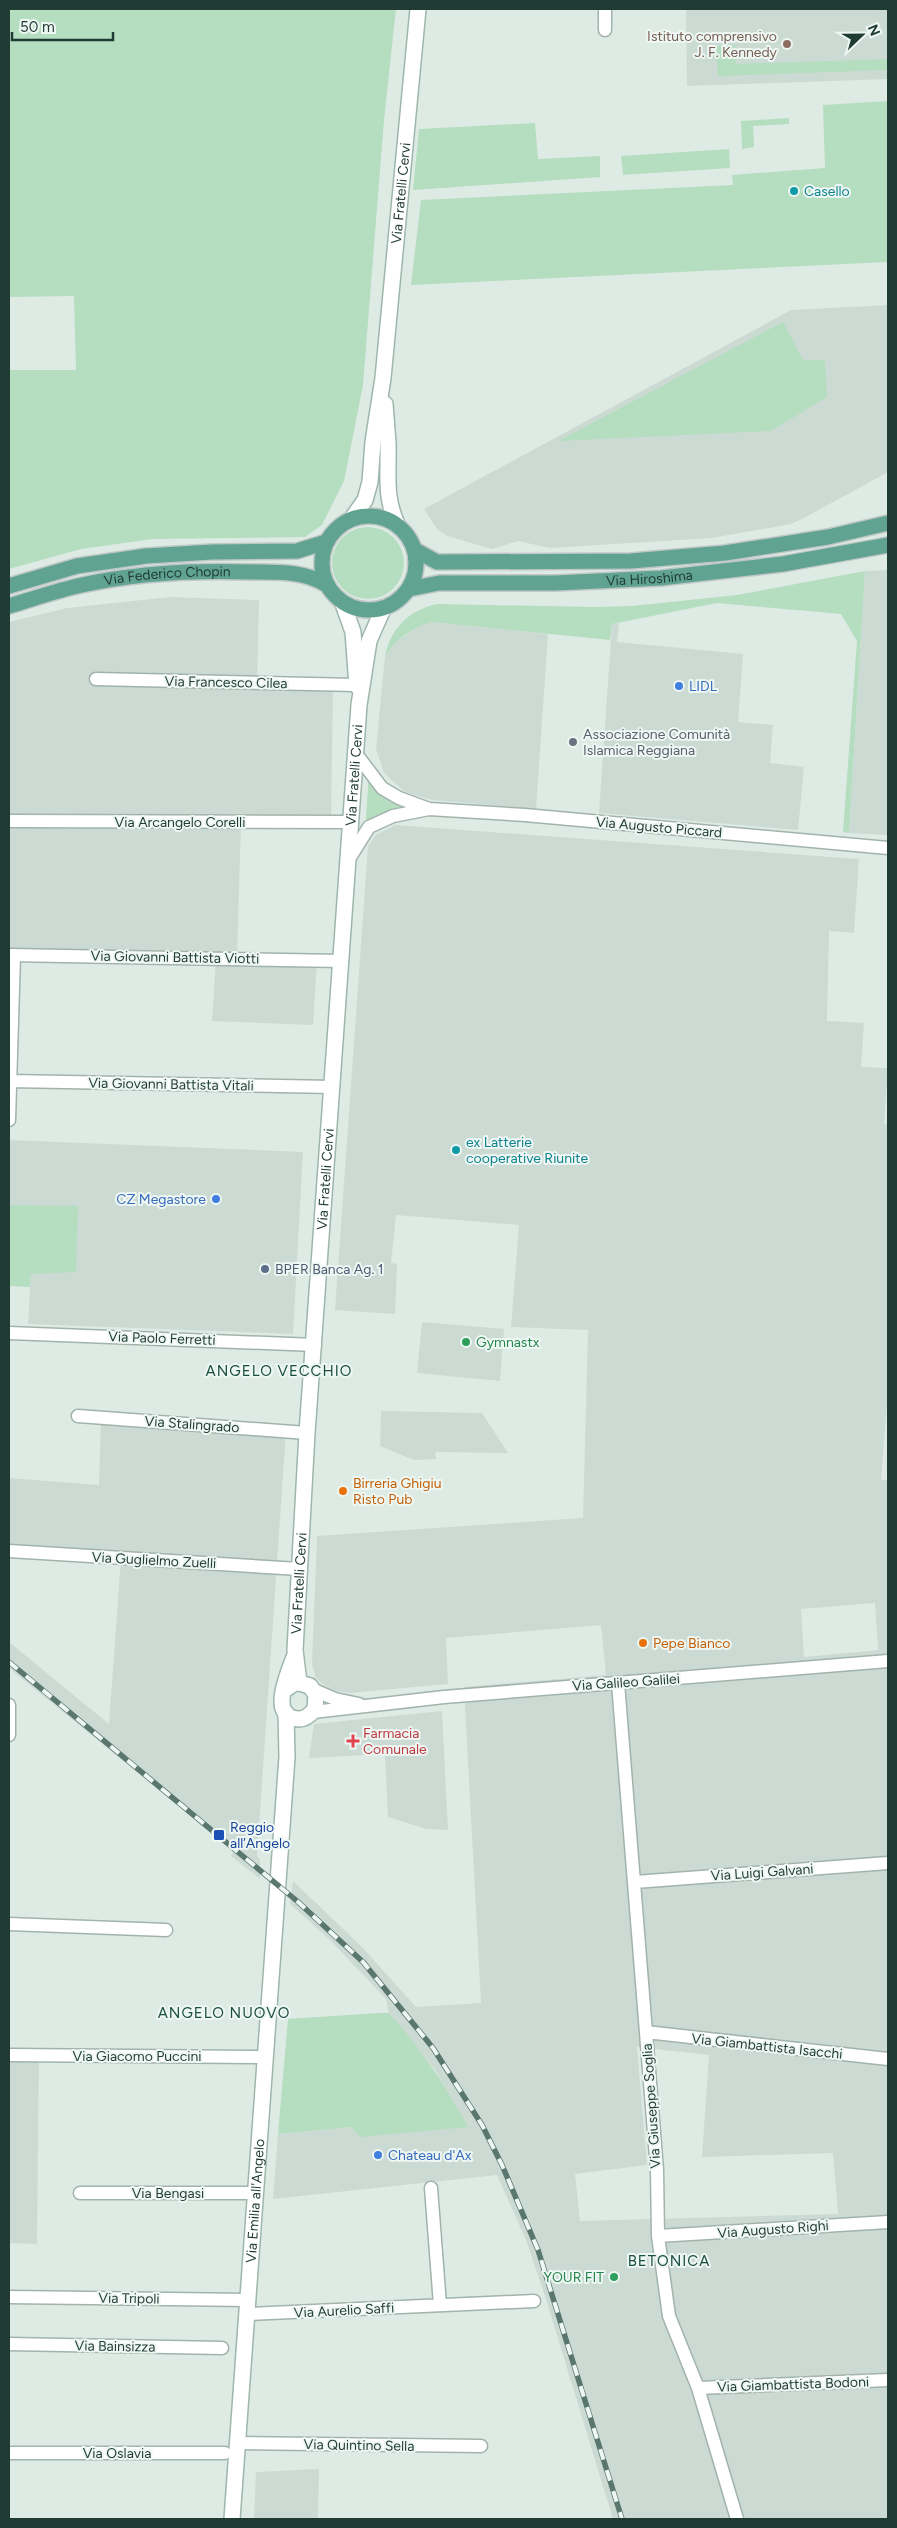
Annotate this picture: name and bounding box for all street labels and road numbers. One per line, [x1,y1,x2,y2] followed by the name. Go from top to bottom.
[388,142,414,245] street label: Via Fratelli Cervi
[103,563,231,589] street label: Via Federico Chopin
[606,566,694,590] street label: Via Hiroshima
[164,673,288,692] street label: Via Francesco Cilea
[342,724,367,827] street label: Via Fratelli Cervi
[115,814,245,831] street label: Via Arcangelo Corelli
[595,814,723,841] street label: Via Augusto Piccard
[90,948,260,967] street label: Via Giovanni Battista Viotti
[88,1075,254,1094] street label: Via Giovanni Battista Vitali
[314,1128,338,1231] street label: Via Fratelli Cervi
[108,1328,216,1349] street label: Via Paolo Ferretti
[144,1413,240,1436] street label: Via Stalingrado
[288,1532,310,1635] street label: Via Fratelli Cervi
[91,1549,217,1572] street label: Via Guglielmo Zuelli
[572,1670,681,1695] street label: Via Galileo Galilei
[710,1860,814,1885] street label: Via Luigi Galvani
[691,2030,843,2063] street label: Via Giambattista Isacchi
[639,2043,664,2169] street label: Via Giuseppe Soglia
[72,2048,202,2065] street label: Via Giacomo Puccini
[243,2138,268,2264] street label: Via Emilia all'Angelo
[132,2185,204,2202] street label: Via Bengasi
[717,2217,829,2242] street label: Via Augusto Righi
[98,2289,160,2308] street label: Via Tripoli
[293,2299,395,2322] street label: Via Aurelio Saffi
[74,2337,156,2356] street label: Via Bainsizza
[717,2373,869,2396] street label: Via Giambattista Bodoni
[303,2436,415,2455] street label: Via Quintino Sella
[83,2445,151,2462] street label: Via Oslavia

